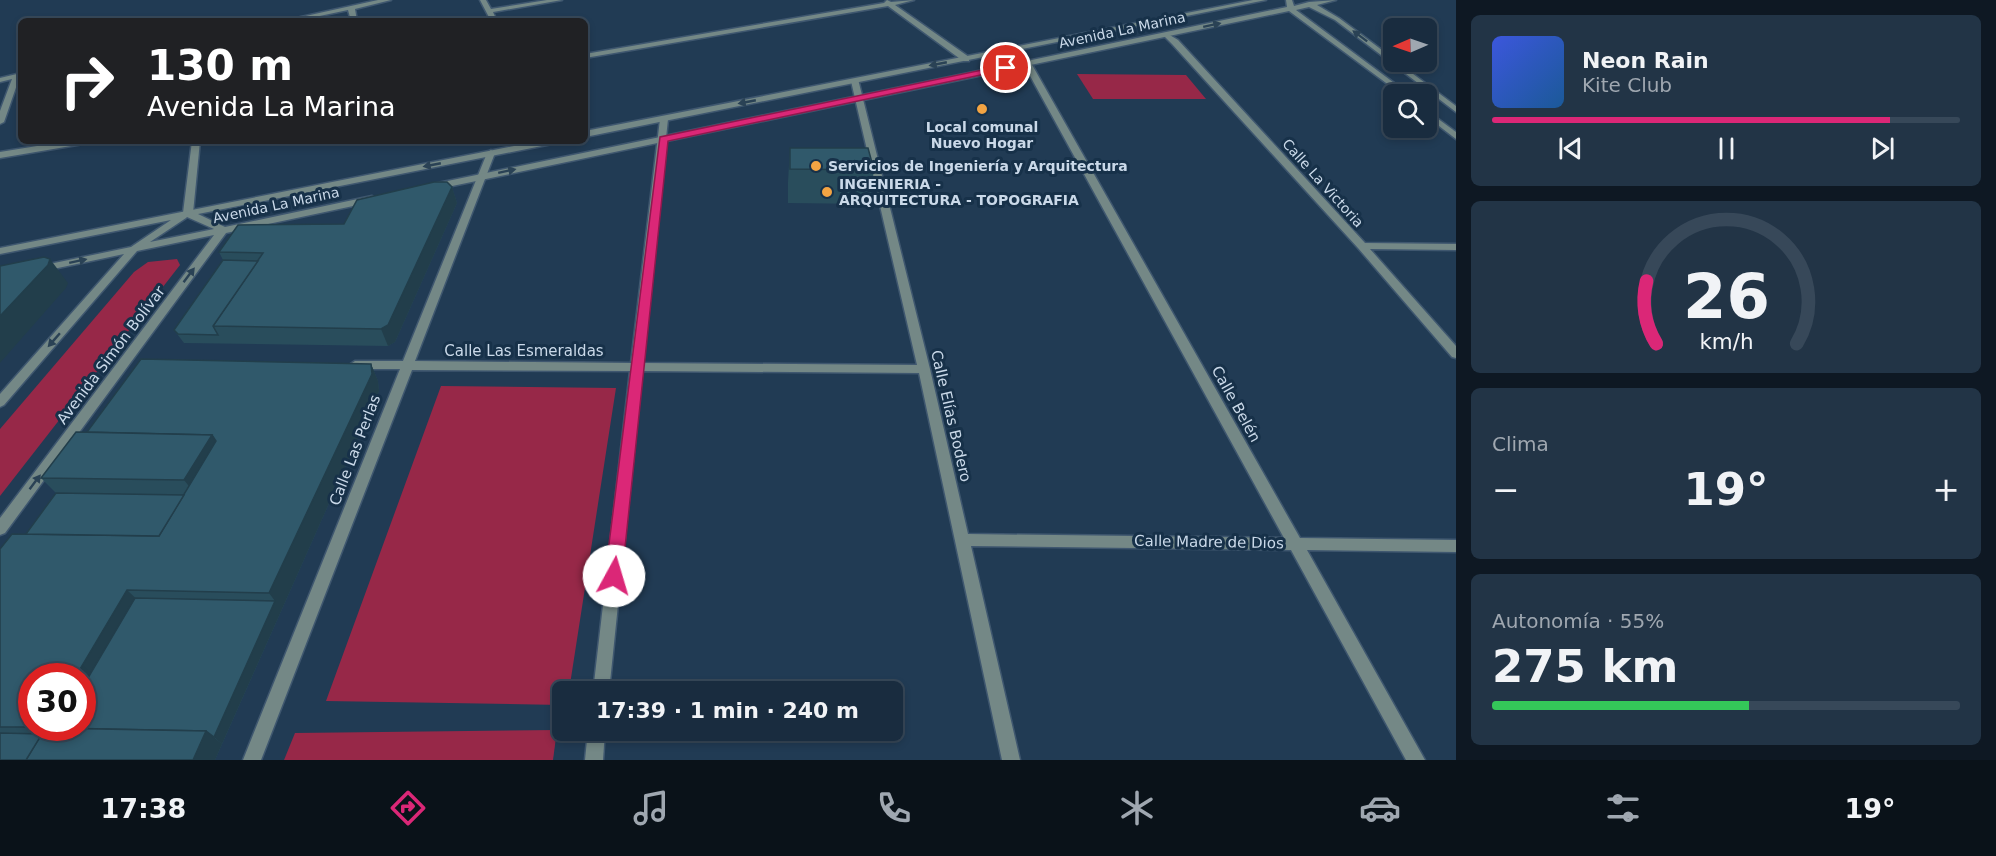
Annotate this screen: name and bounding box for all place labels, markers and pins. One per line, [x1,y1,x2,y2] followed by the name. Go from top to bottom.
[980,42,1031,93] pin
[975,102,989,116] marker: Local comunal Nuevo Hogar
[926,119,1038,151] place label: Local comunal Nuevo Hogar
[828,158,1128,174] place label: Servicios de Ingeniería y Arquitectura
[809,159,823,173] marker: Servicios de Ingeniería y Arquitectura
[839,176,1079,208] place label: INGENIERIA - ARQUITECTURA - TOPOGRAFIA
[820,185,834,199] marker: INGENIERIA - ARQUITECTURA - TOPOGRAFIA

